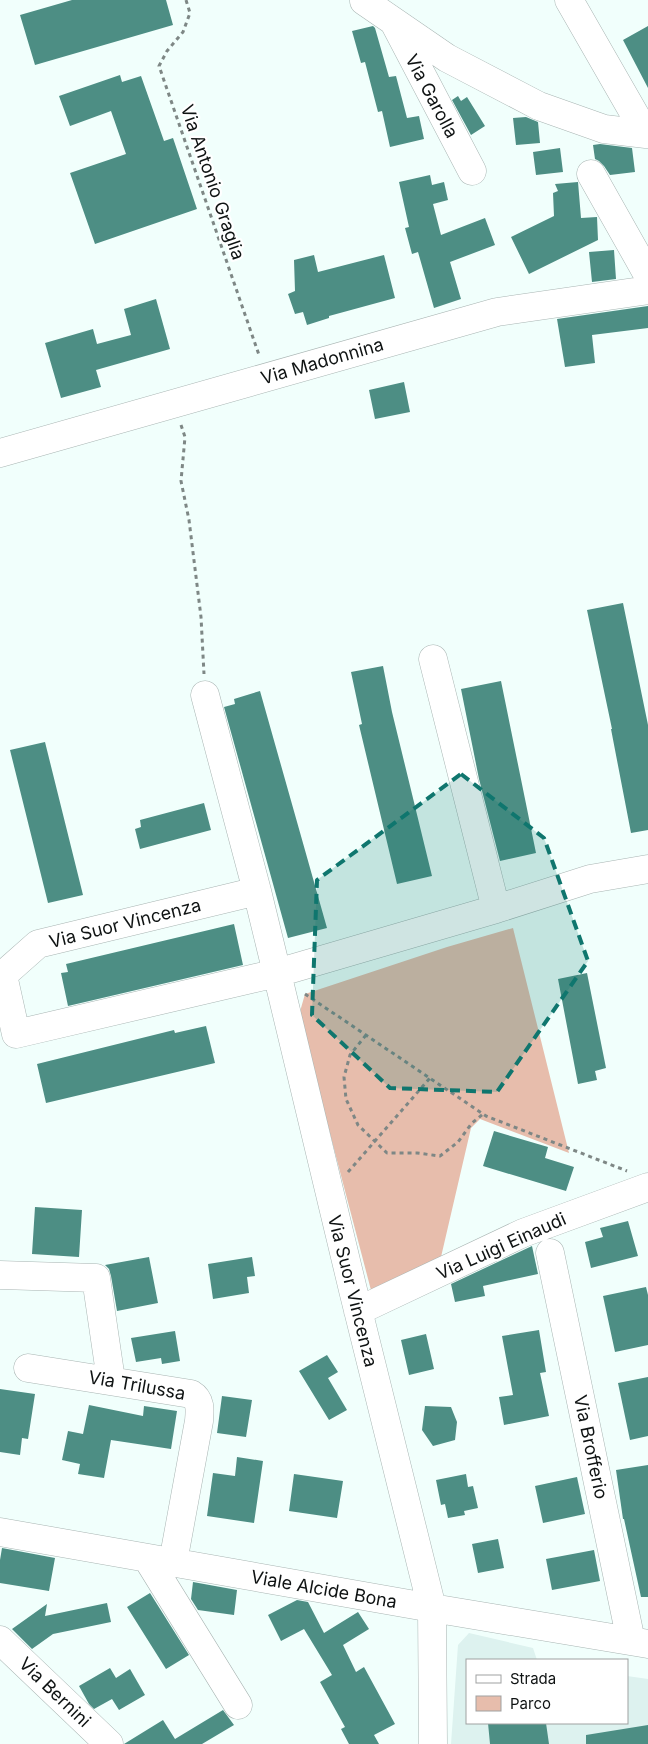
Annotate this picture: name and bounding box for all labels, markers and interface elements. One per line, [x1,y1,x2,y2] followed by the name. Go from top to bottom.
[401,51,463,141] street label: Via Garolla
[177,102,249,262] street label: Via Antonio Graglia
[258,333,386,389] street label: Via Madonnina
[47,894,203,952] street label: Via Suor Vincenza
[433,1208,569,1284] street label: Via Luigi Einaudi
[324,1213,382,1369] street label: Via Suor Vincenza
[87,1366,187,1404] street label: Via Trilussa
[570,1393,612,1501] street label: Via Brofferio
[249,1566,399,1612] street label: Viale Alcide Bona
[15,1653,95,1731] street label: Via Bernini
[466,1659,628,1724] legend
[510,1669,556,1688] text: Strada
[510,1694,551,1713] text: Parco

